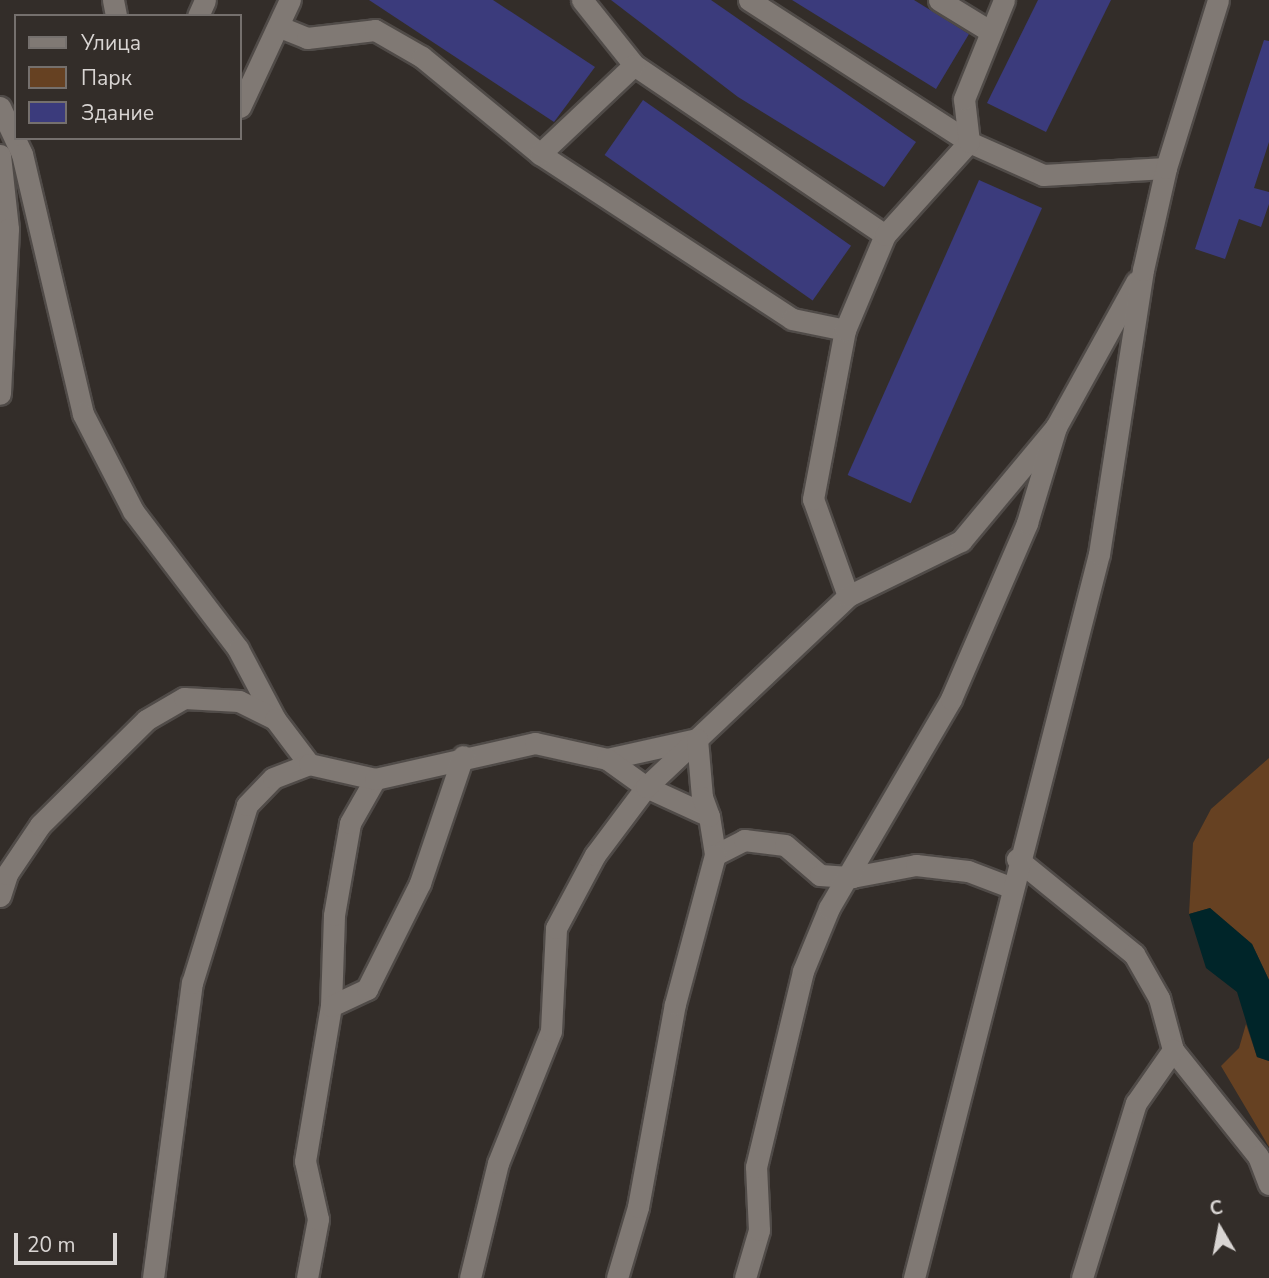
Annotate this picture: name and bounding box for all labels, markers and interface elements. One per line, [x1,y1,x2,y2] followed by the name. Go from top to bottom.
[14,14,242,140] legend
[81,29,141,57] text: Улица
[81,64,132,92] text: Парк
[81,99,154,127] text: Здание
[1185,1194,1255,1264] north arrow
[1208,1194,1225,1222] text: С
[18,1218,121,1262] scale bar
[27,1231,76,1259] text: 20 m

